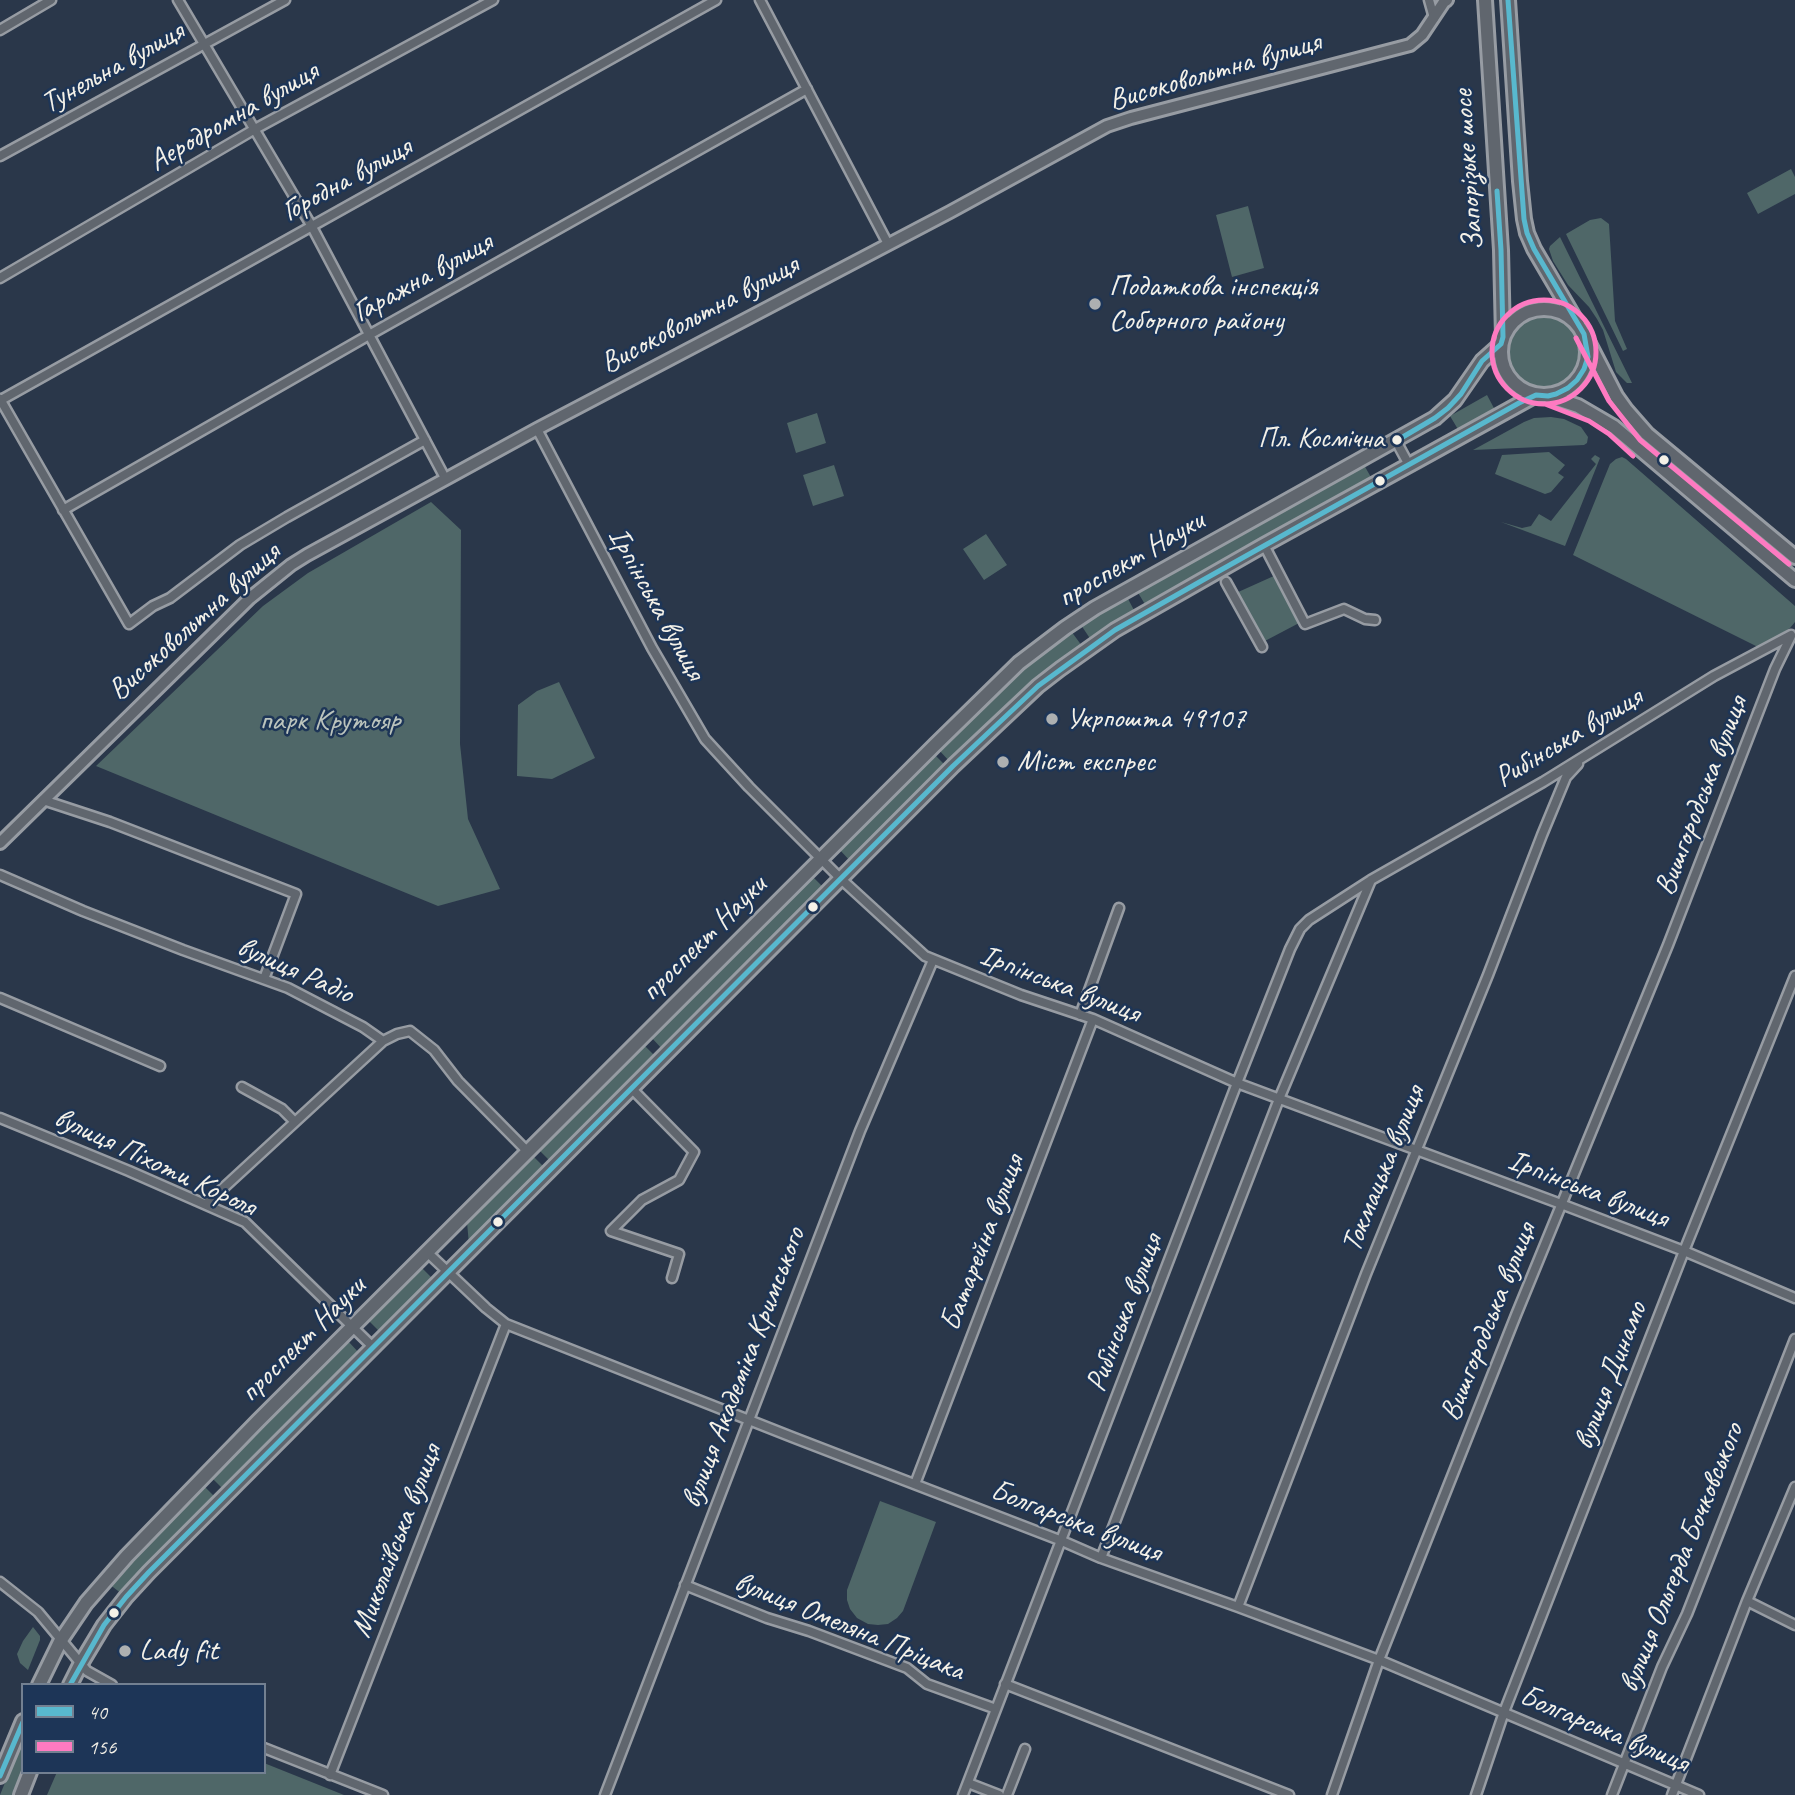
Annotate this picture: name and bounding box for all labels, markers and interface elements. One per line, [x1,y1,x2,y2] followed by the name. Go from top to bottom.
[35,14,191,122] street label: Тунельна вулиця
[1105,25,1325,119] street label: Високовольтна вулиця
[143,54,325,180] street label: Аеродромна вулиця
[1445,88,1493,252] street label: Запорізьке шосе
[276,130,418,230] street label: Городна вулиця
[347,225,499,331] street label: Гаражна вулиця
[595,248,805,382] street label: Високовольтна вулиця
[1109,269,1318,340] place label: Податкова інспекція Соборного району
[1087,296,1103,312] marker: Податкова інспекція Соборного району
[1258,423,1384,457] place label: Пл. Космічна
[1390,433,1404,447] marker: Пл. Космічна
[1657,453,1671,467] unlabelled marker
[1373,474,1387,488] unlabelled marker
[1051,504,1211,616] street label: проспект Науки
[599,521,713,687] street label: Ірпінська вулиця
[102,535,288,709] street label: Високовольтна вулиця
[1489,680,1649,796] street label: Рибінська вулиця
[1647,691,1757,901] street label: Вишгородська вулиця
[1066,701,1246,737] place label: Укрпошта 49107
[260,703,400,739] park label: парк Крутояр
[1044,711,1060,727] marker: Укрпошта 49107
[1017,744,1155,780] place label: Міст експрес
[995,754,1011,770] marker: Міст експрес
[634,869,774,1009] street label: проспект Науки
[806,900,820,914] unlabelled marker
[231,929,359,1013] street label: вулиця Радіо
[975,938,1145,1032] street label: Ірпінська вулиця
[1334,1080,1434,1258] street label: Токмацька вулиця
[48,1100,262,1226] street label: вулиця Піхоти Короля
[1503,1143,1673,1237] street label: Ірпінська вулиця
[933,1150,1033,1336] street label: Батарейна вулиця
[491,1215,505,1229] unlabelled marker
[1433,1218,1545,1426] street label: Вишгородська вулиця
[674,1223,814,1513] street label: вулиця Академіка Кримського
[1079,1229,1171,1397] street label: Рибінська вулиця
[233,1270,373,1410] street label: проспект Науки
[1566,1297,1656,1455] street label: вулиця Динамо
[1612,1418,1752,1698] street label: вулиця Ольгерда Бочковського
[344,1439,450,1643] street label: Миколаївська вулиця
[985,1473,1167,1571] street label: Болгарська вулиця
[729,1564,969,1690] street label: вулиця Омеляна Пріцака
[107,1606,121,1620] unlabelled marker
[139,1633,218,1669] place label: Lady fit
[117,1643,133,1659] marker: Lady fit
[1514,1678,1694,1782] street label: Болгарська вулиця
[21,1683,266,1774] legend
[88,1699,107,1725] text: 40
[88,1734,116,1760] text: 156

